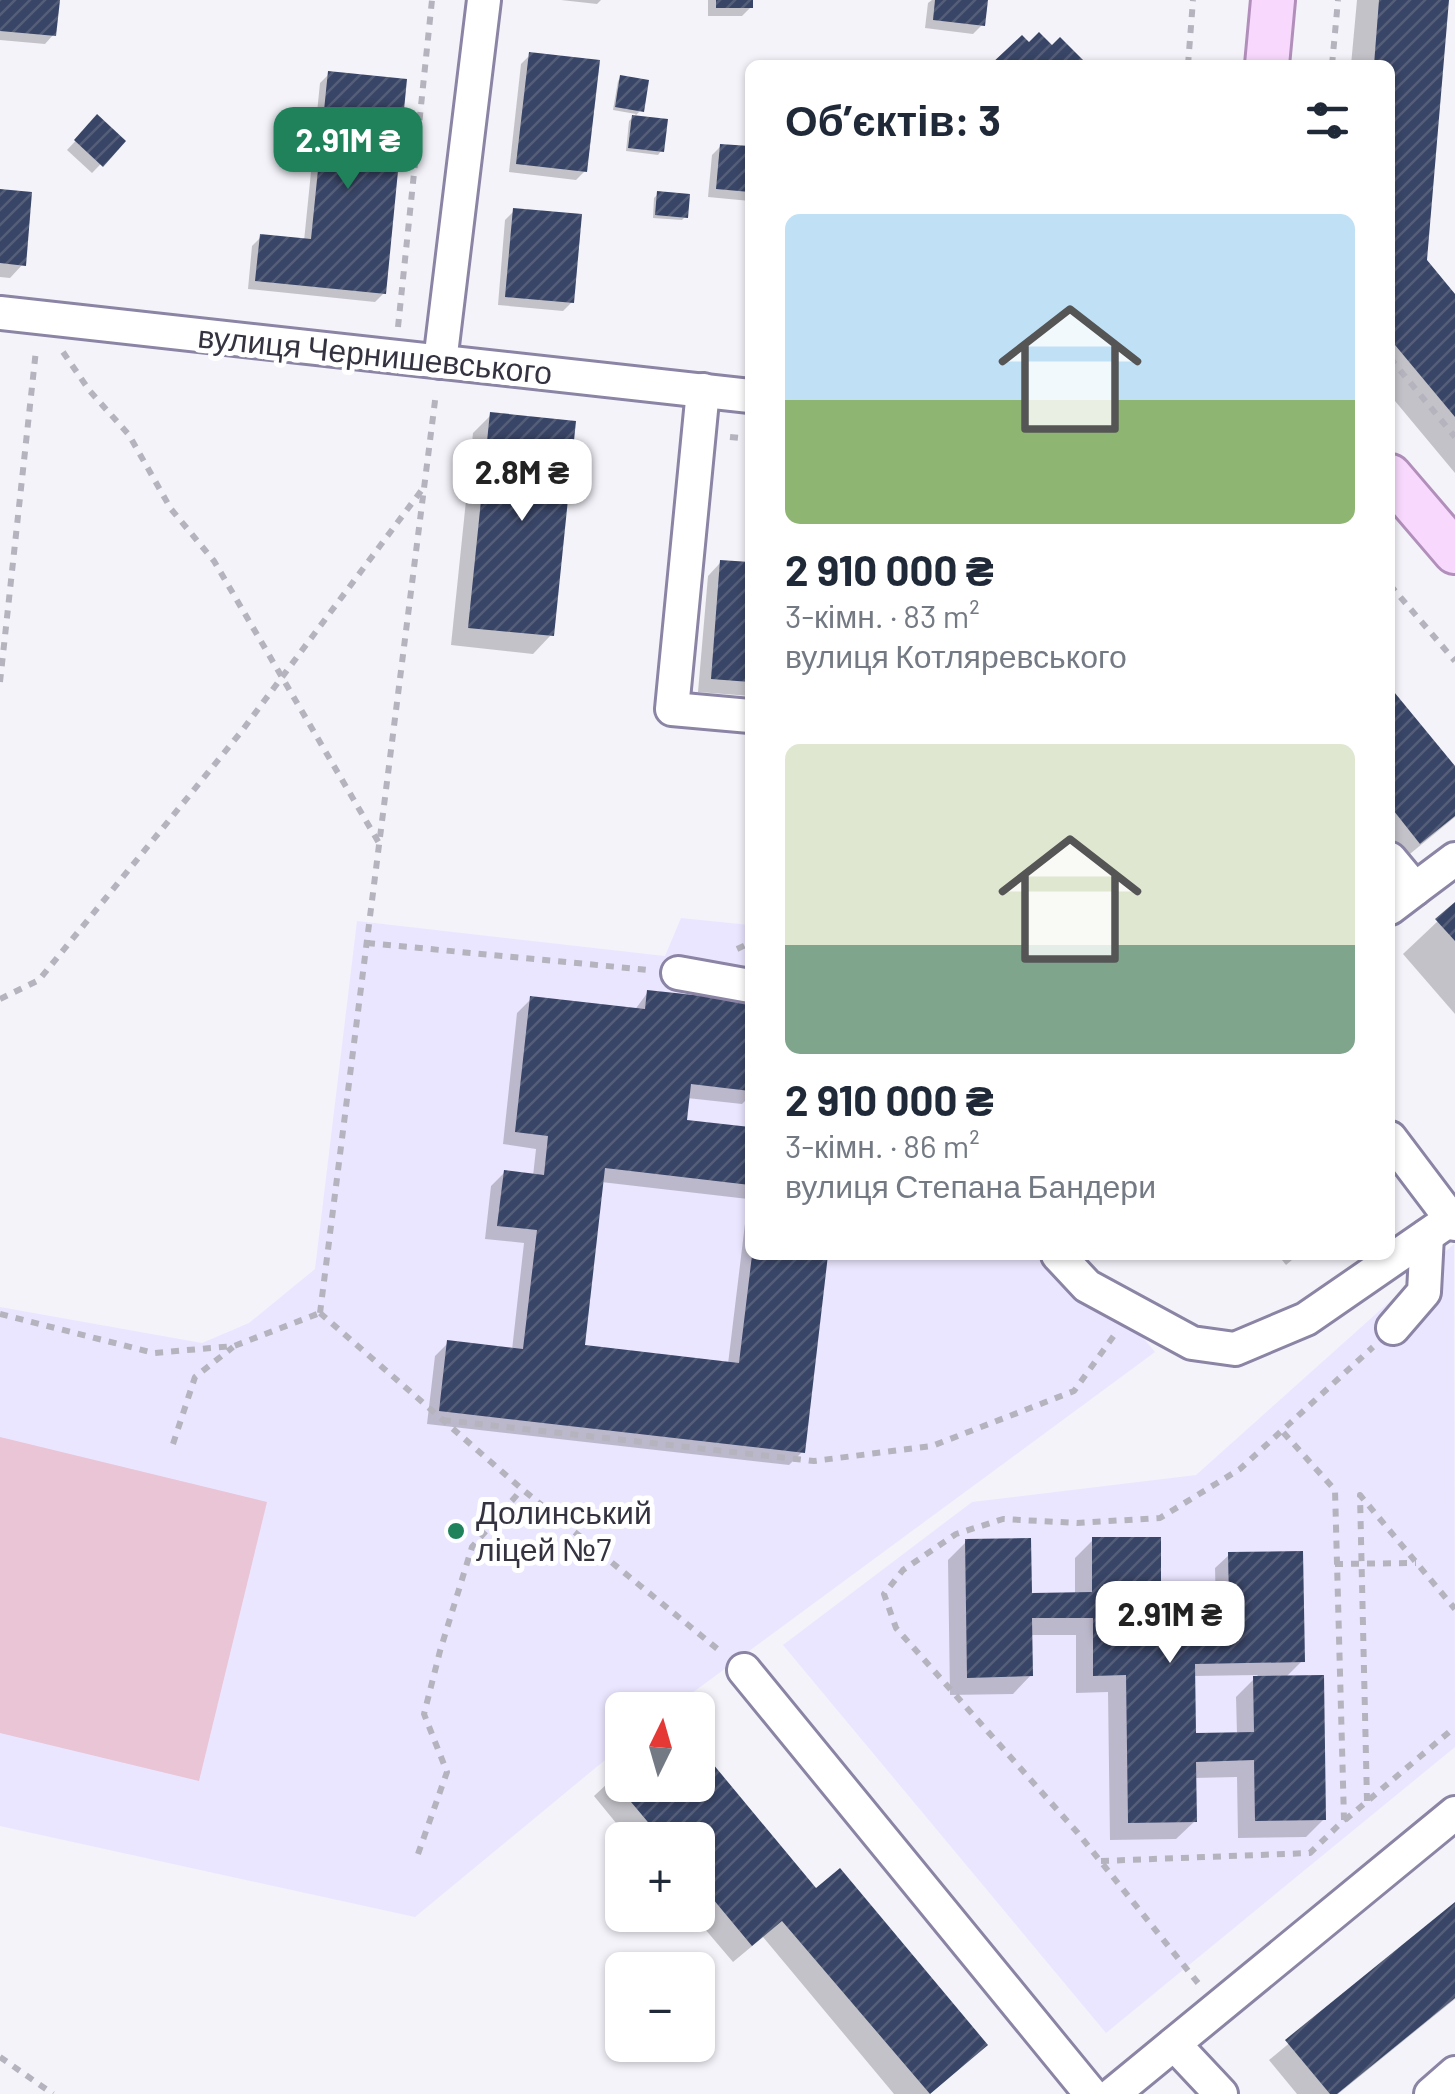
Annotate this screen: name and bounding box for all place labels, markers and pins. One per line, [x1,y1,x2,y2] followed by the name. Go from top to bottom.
[256,107,440,192] pin: 2.91M ₴
[441,439,603,524] pin: 2.8M ₴
[476,1492,652,1568] place label: Долинський ліцей №7
[445,1520,467,1542] marker: Долинський ліцей №7
[1078,1581,1262,1666] pin: 2.91M ₴

